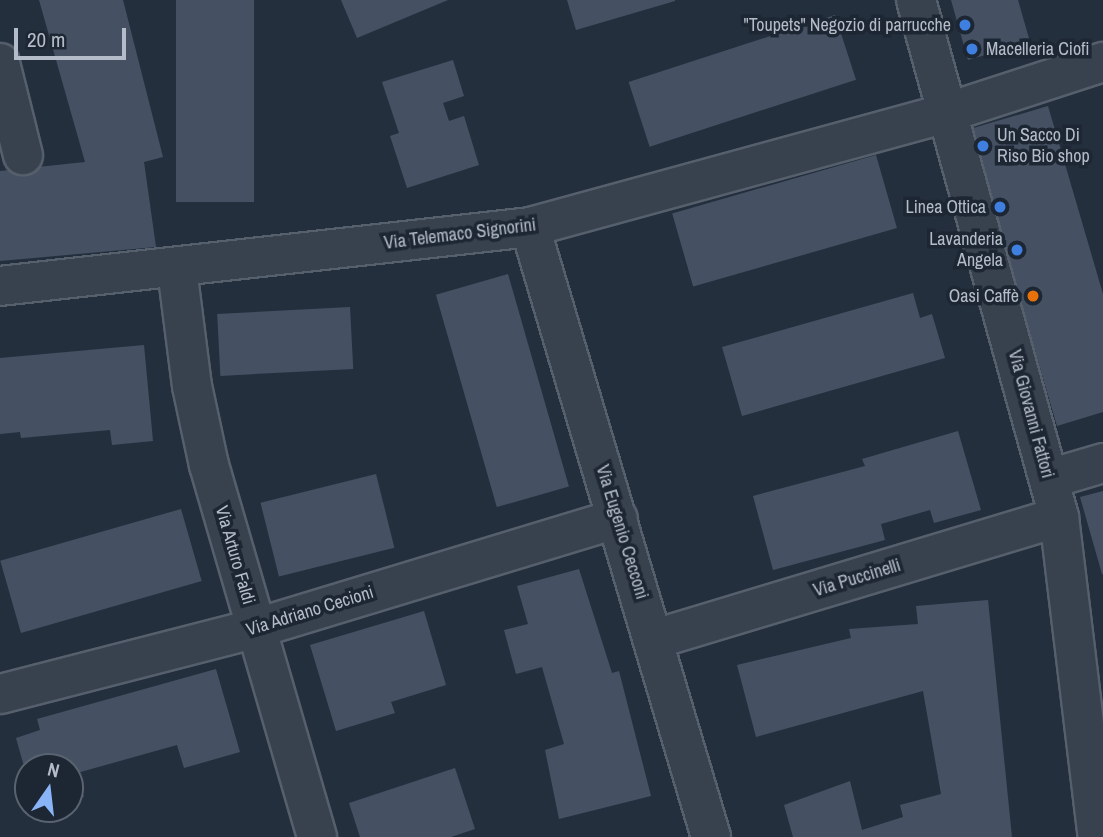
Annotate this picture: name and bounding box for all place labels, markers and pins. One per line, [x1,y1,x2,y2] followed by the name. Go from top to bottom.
[744,14,951,36] place label: "Toupets" Negozio di parrucche
[957,17,973,33] marker: "Toupets" Negozio di parrucche
[986,38,1089,60] place label: Macelleria Ciofi
[964,41,980,57] marker: Macelleria Ciofi
[997,125,1090,168] place label: Un Sacco Di Riso Bio shop
[975,138,991,154] marker: Un Sacco Di Riso Bio shop
[906,196,986,218] place label: Linea Ottica
[992,199,1008,215] marker: Linea Ottica
[929,229,1003,272] place label: Lavanderia Angela
[1009,242,1025,258] marker: Lavanderia Angela
[949,285,1019,307] place label: Oasi Caffè
[1025,288,1041,304] marker: Oasi Caffè

